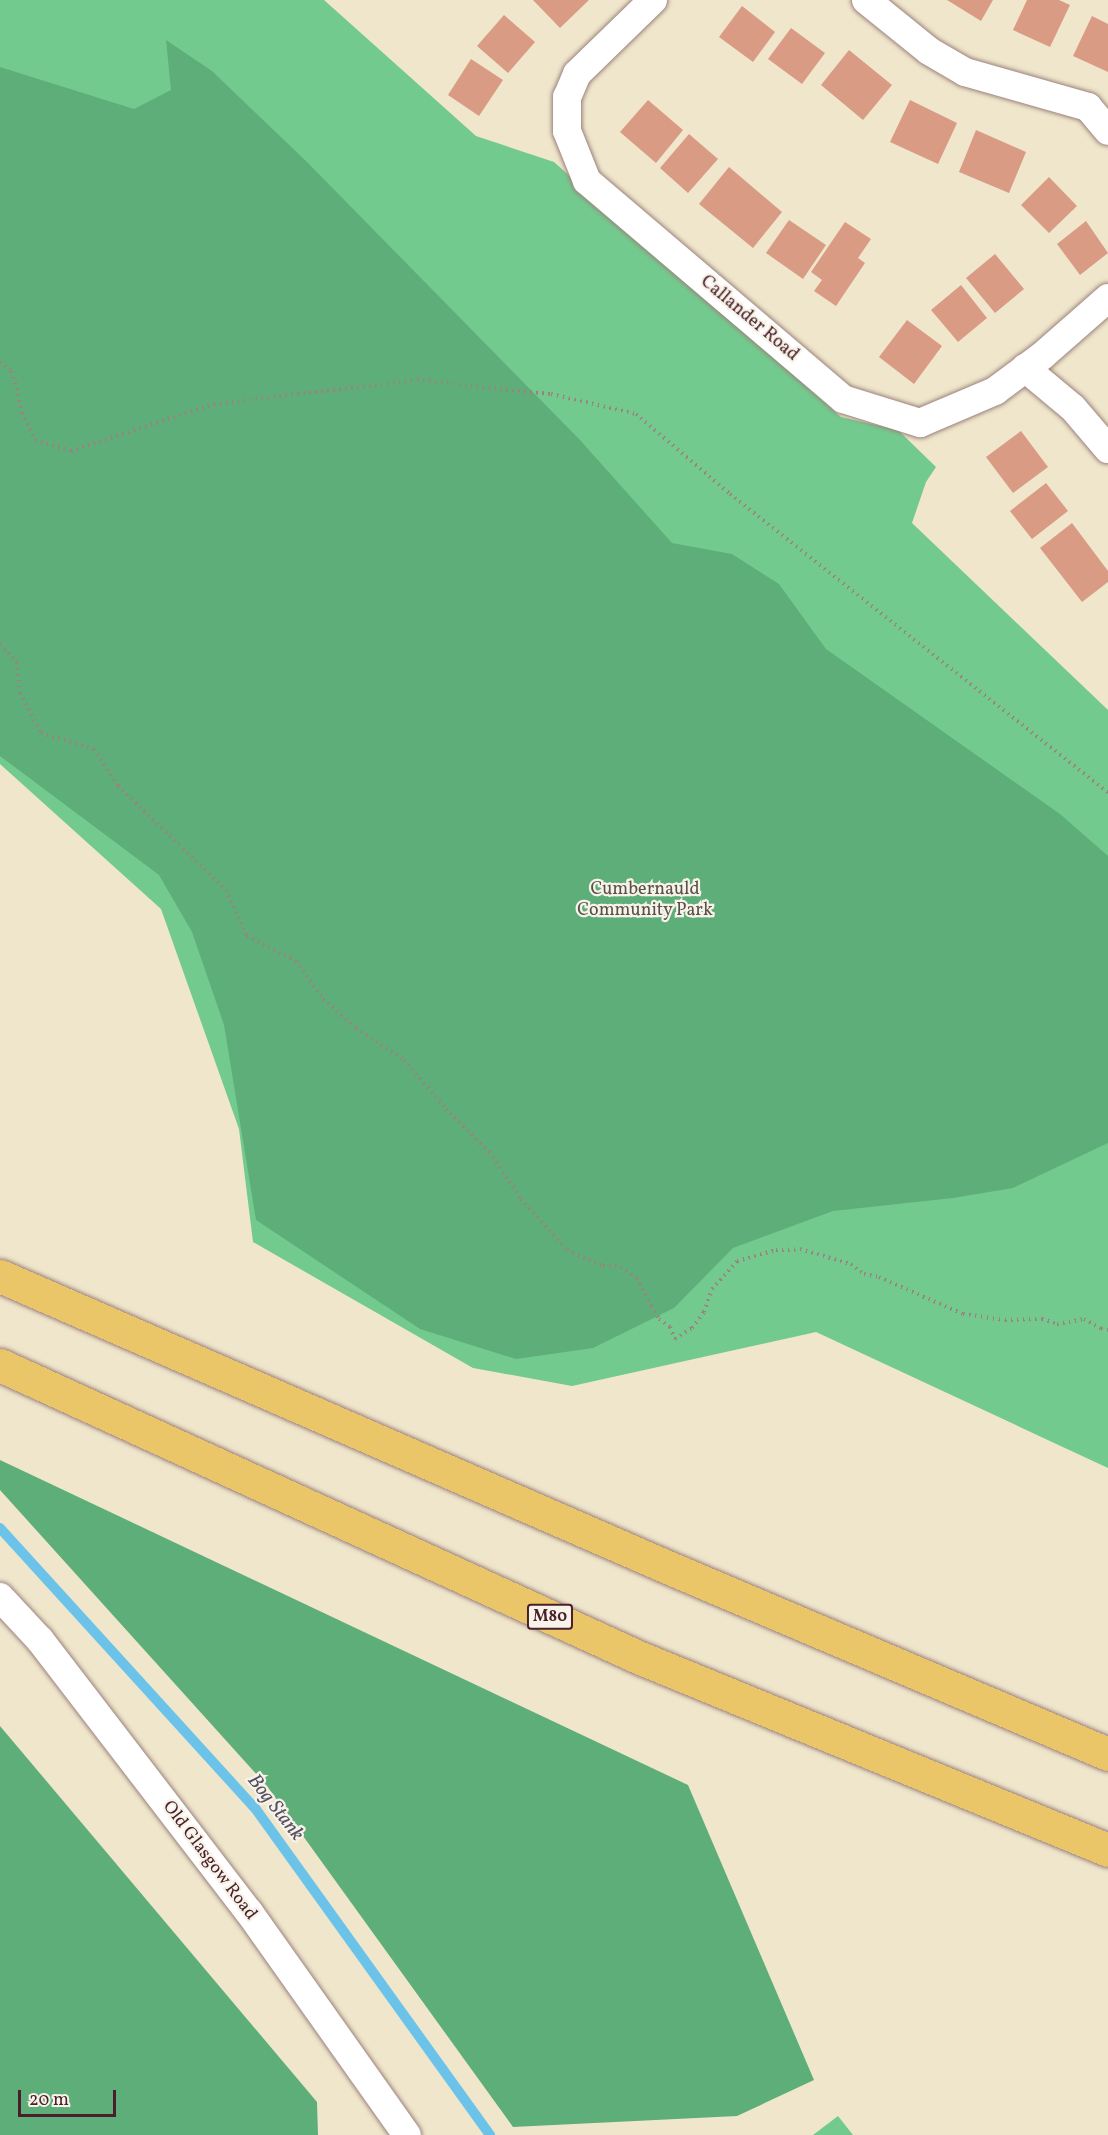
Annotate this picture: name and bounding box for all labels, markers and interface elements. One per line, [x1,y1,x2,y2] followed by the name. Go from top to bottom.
[695,272,803,366] street label: Callander Road
[577,880,713,922] park label: Cumbernauld Community Park
[526,1604,574,1630] road number: M80
[241,1770,309,1846] water label: Bog Stank
[157,1797,261,1925] street label: Old Glasgow Road
[21,2078,118,2116] scale bar
[29,2088,69,2113] text: 20 m

